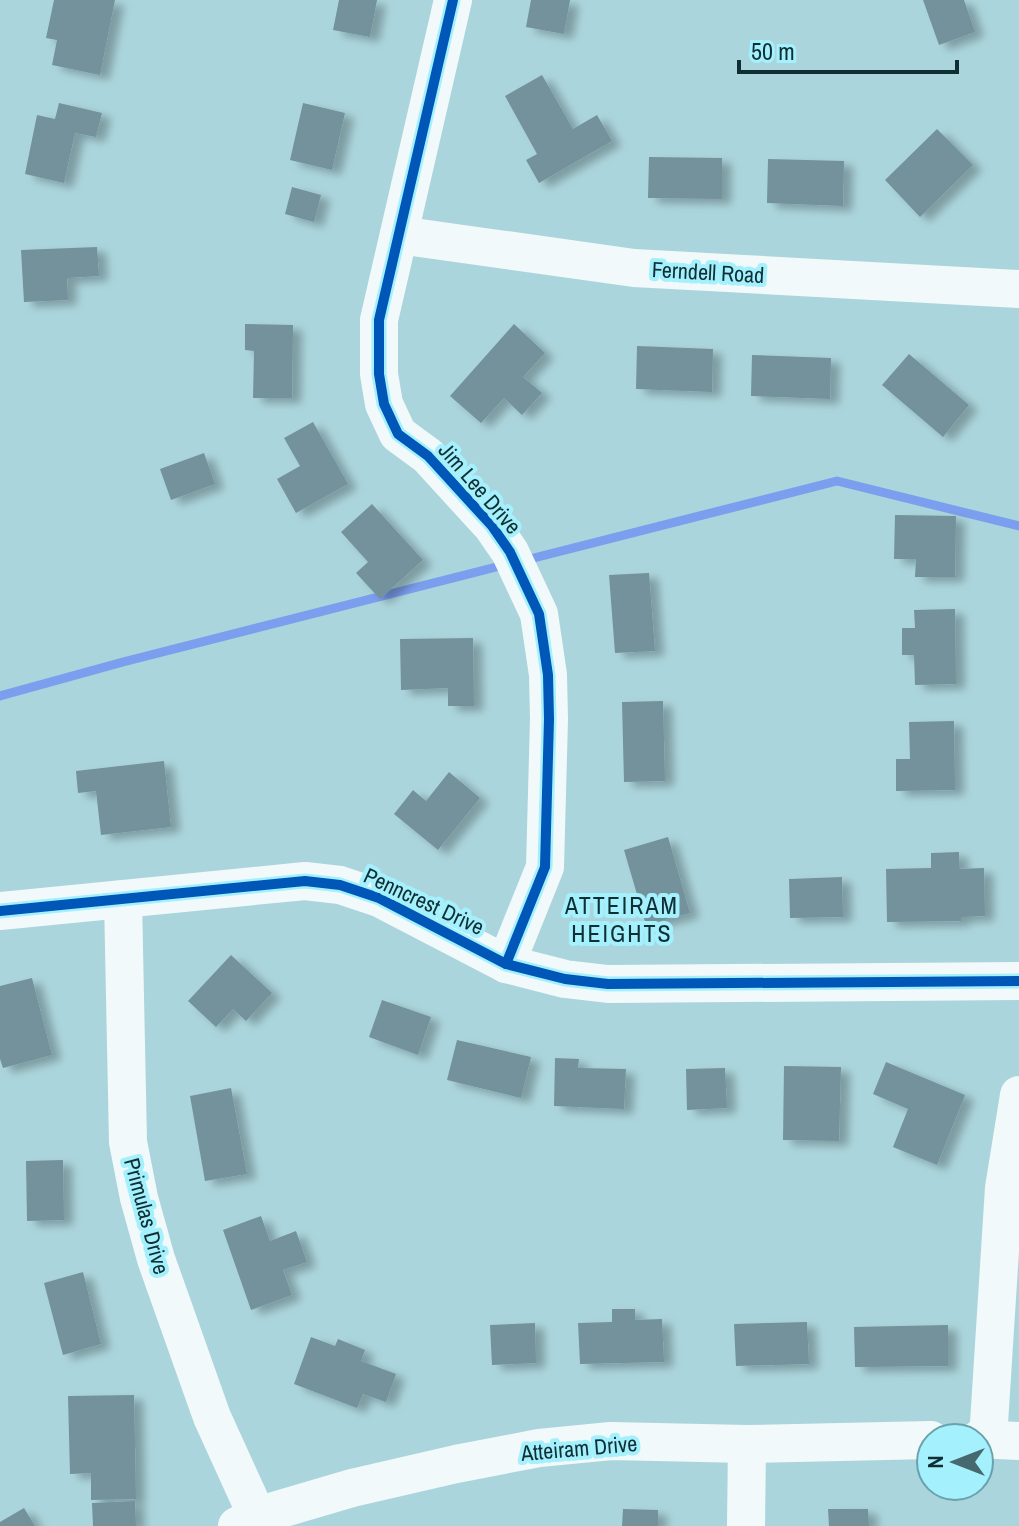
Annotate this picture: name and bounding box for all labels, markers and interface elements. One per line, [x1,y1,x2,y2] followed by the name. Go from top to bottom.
[739,24,957,74] scale bar
[751,35,795,67] text: 50 m
[651,254,765,290] street label: Ferndell Road
[432,436,528,540] street label: Jim Lee Drive
[359,860,489,942] street label: Penncrest Drive
[564,889,679,949] district label: ATTEIRAM HEIGHTS
[117,1155,177,1277] street label: Primulas Drive
[915,1422,995,1502] north arrow
[519,1428,638,1468] street label: Atteiram Drive
[920,1455,950,1469] text: N

